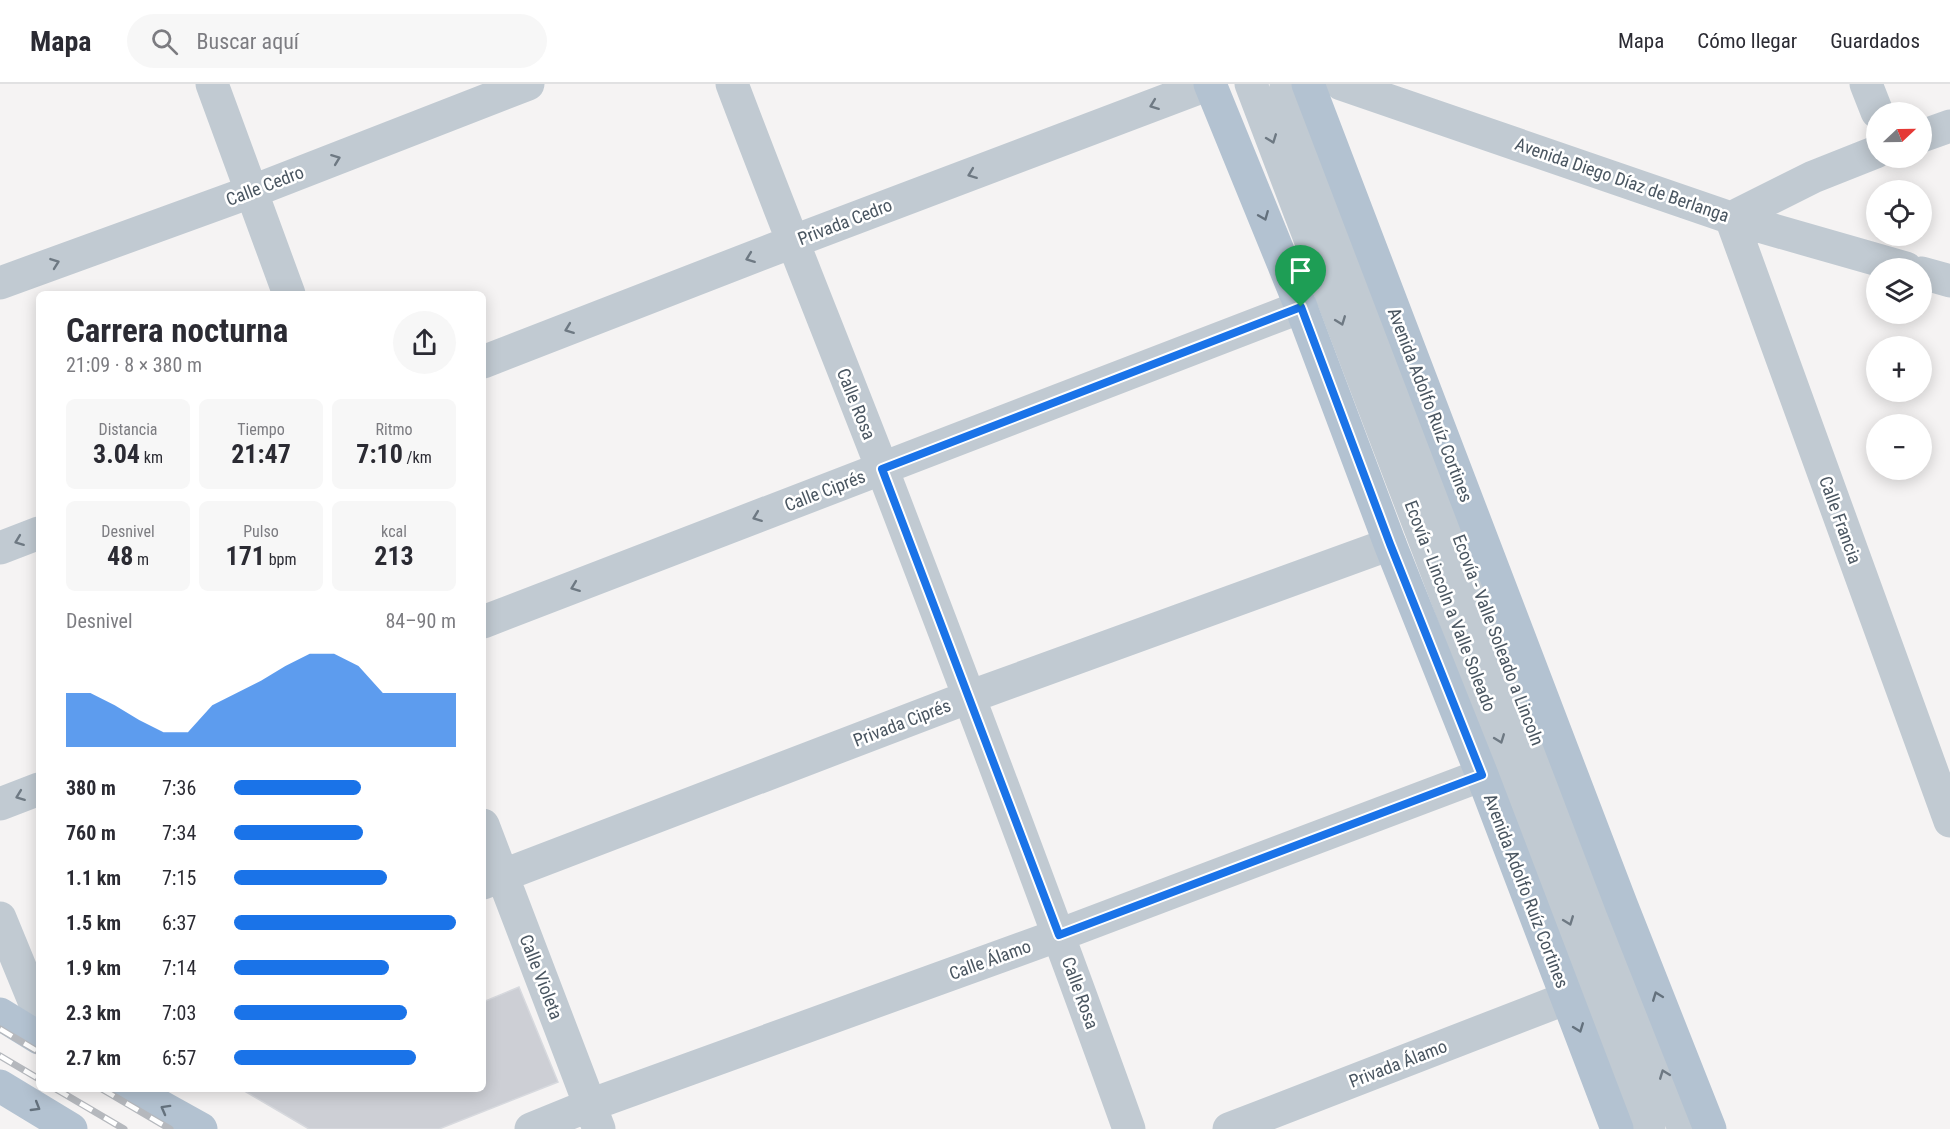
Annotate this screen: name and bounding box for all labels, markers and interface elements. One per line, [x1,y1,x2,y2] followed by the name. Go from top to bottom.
[127,14,547,68] search box
[30,25,91,58] text: Mapa
[148,25,181,58] icon: search
[196,29,299,54] text: Buscar aquí
[1618,29,1664,53] text: Mapa
[1697,29,1797,53] text: Cómo llegar
[1830,29,1920,53] text: Guardados
[1149,97,1160,110] one-way arrow
[1866,102,1932,168] north arrow
[1866,102,1932,480] map controls
[1264,133,1277,143] one-way arrow
[1512,133,1732,226] street label: Avenida Diego Díaz de Berlanga
[330,153,341,166] one-way arrow
[223,161,307,210] street label: Calle Cedro
[967,167,978,179] one-way arrow
[1866,180,1932,246] button: locate
[795,194,895,249] street label: Privada Cedro
[1257,210,1269,221] one-way arrow
[1275,245,1326,307] pin
[746,251,757,263] one-way arrow
[1284,254,1317,287] icon: arrive
[49,257,60,270] one-way arrow
[1866,258,1932,324] button: layers
[1384,305,1477,505] street label: Avenida Adolfo Ruíz Cortines
[66,311,288,350] text: Carrera nocturna
[393,311,456,374] button: share
[1334,315,1346,326] one-way arrow
[564,322,575,334] one-way arrow
[1866,336,1932,402] button: +
[66,353,202,377] text: 21:09 · 8 × 380 m
[833,365,880,443] street label: Calle Rosa
[1866,414,1932,480] button: −
[99,420,157,439] text: Distancia
[237,420,285,439] text: Tiempo
[376,420,412,439] text: Ritmo
[93,439,140,469] text: 3.04
[231,439,291,469] text: 21:47
[356,439,403,469] text: 7:10
[140,448,163,467] text: km
[403,448,432,467] text: /km
[781,466,868,516] street label: Calle Ciprés
[1815,473,1866,566] street label: Calle Francia
[1400,497,1500,714] street label: Ecovía - Lincoln a Valle Soleado
[752,510,763,522] one-way arrow
[101,522,155,541] text: Desnivel
[243,522,279,541] text: Pulso
[381,522,407,541] text: kcal
[1448,531,1548,748] street label: Ecovía - Valle Soleado a Lincoln
[15,533,25,546] one-way arrow
[107,541,133,571] text: 48
[226,541,265,571] text: 171
[374,541,414,571] text: 213
[133,550,149,569] text: m
[265,550,296,569] text: bpm
[570,580,581,592] one-way arrow
[66,609,133,633] text: Desnivel
[385,609,456,633] text: 84–90 m
[850,694,953,751] street label: Privada Ciprés
[1493,732,1505,743] one-way arrow
[66,776,116,800] text: 380 m
[162,776,196,800] text: 7:36
[15,789,25,802] one-way arrow
[1480,791,1573,991] street label: Avenida Adolfo Ruíz Cortines
[66,821,116,845] text: 760 m
[162,821,196,845] text: 7:34
[66,866,121,890] text: 1.1 km
[162,866,196,890] text: 7:15
[66,911,121,935] text: 1.5 km
[162,911,196,935] text: 6:37
[1562,915,1575,926] one-way arrow
[516,931,567,1022] street label: Calle Violeta
[946,935,1034,984] street label: Calle Álamo
[1058,954,1103,1032] street label: Calle Rosa
[66,956,121,980] text: 1.9 km
[162,956,196,980] text: 7:14
[1652,992,1664,1003] one-way arrow
[66,1001,121,1025] text: 2.3 km
[162,1001,196,1025] text: 7:03
[1571,1022,1584,1033] one-way arrow
[1346,1035,1450,1092] street label: Privada Álamo
[66,1046,121,1070] text: 2.7 km
[162,1046,196,1070] text: 6:57
[1658,1070,1671,1080] one-way arrow
[30,1100,40,1112] one-way arrow
[161,1105,171,1116] one-way arrow

